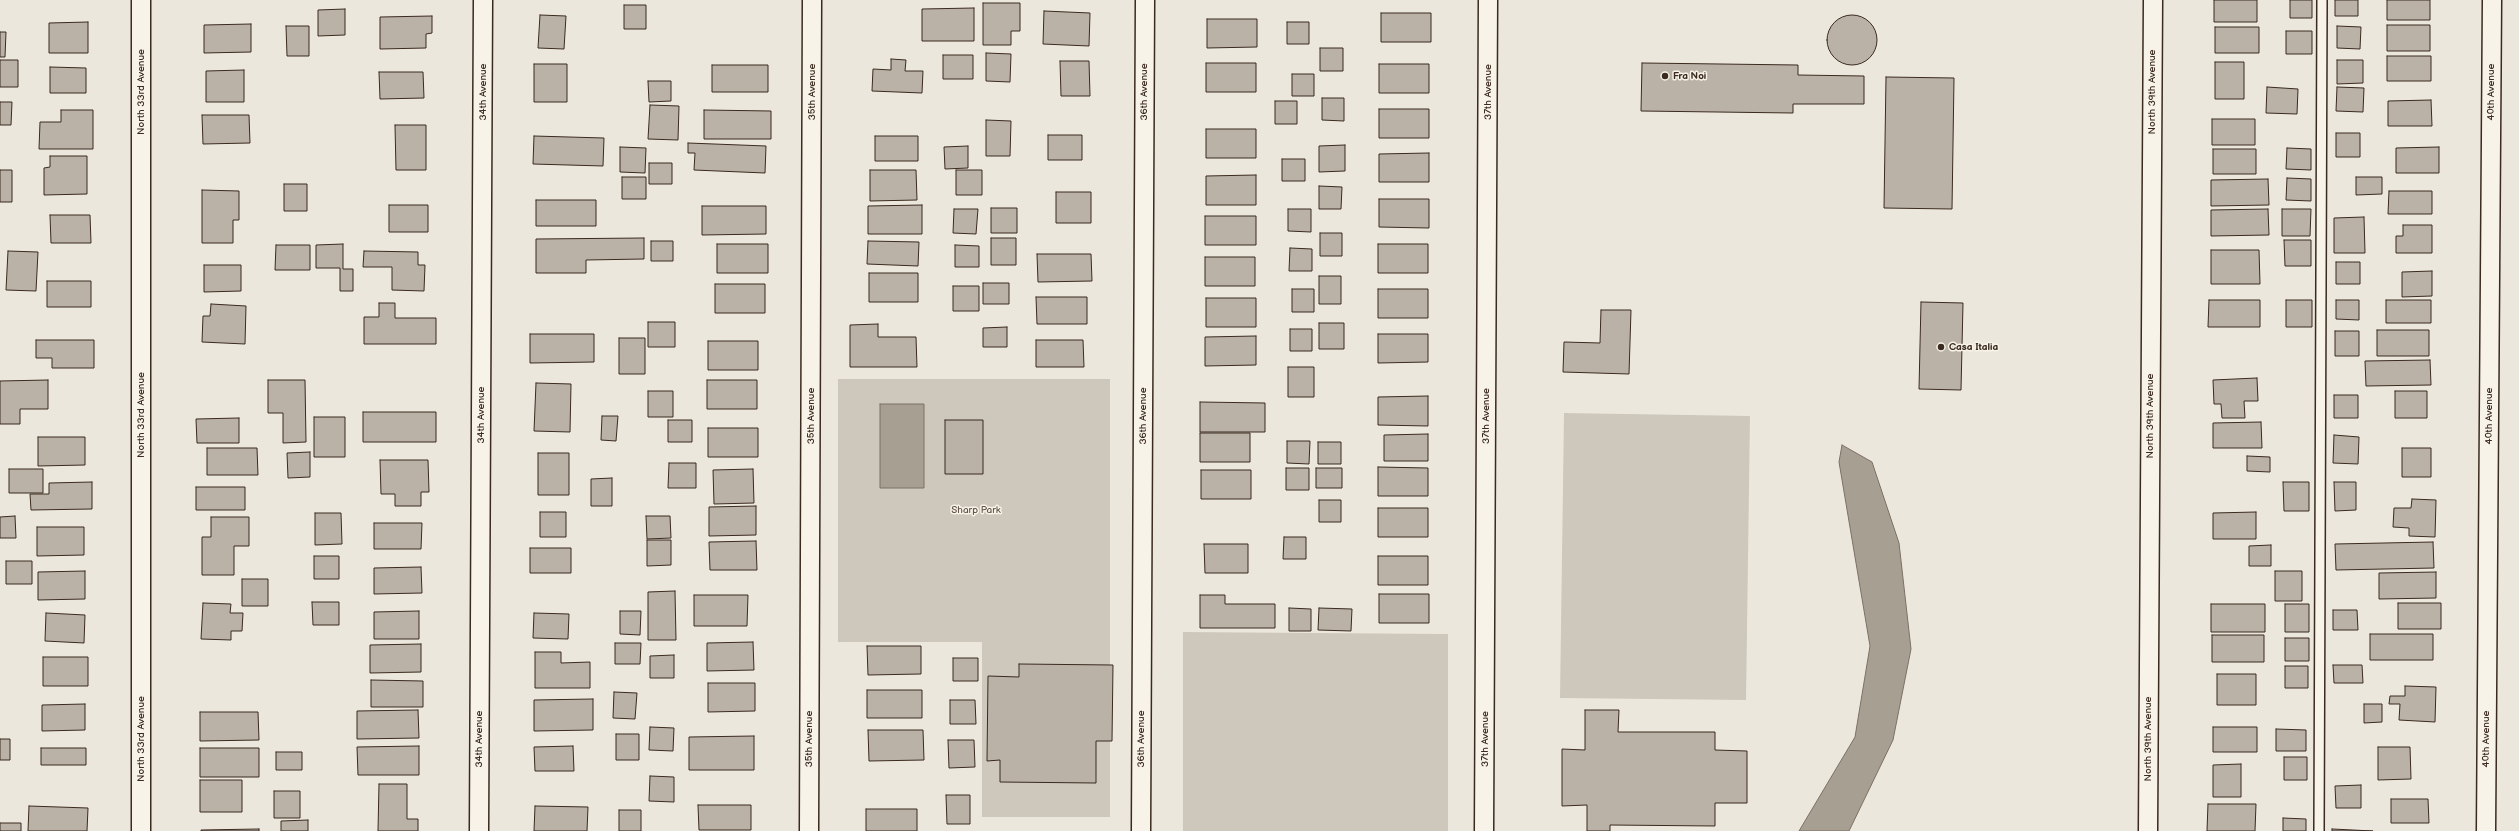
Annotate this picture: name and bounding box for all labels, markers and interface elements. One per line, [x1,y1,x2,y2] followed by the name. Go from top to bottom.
[135,49,147,135] street label: North 33rd Avenue
[2146,49,2158,135] street label: North 39th Avenue
[477,63,489,121] street label: 34th Avenue
[1138,63,1150,121] street label: 36th Avenue
[806,64,818,120] street label: 35th Avenue
[1482,64,1494,120] street label: 37th Avenue
[2485,64,2497,120] street label: 40th Avenue
[1673,70,1706,82] place label: Fra Noi
[1660,71,1670,81] marker: Fra Noi
[1949,341,1998,353] place label: Casa Italia
[1936,342,1946,352] marker: Casa Italia
[135,372,147,458] street label: North 33rd Avenue
[2144,373,2156,459] street label: North 39th Avenue
[475,386,487,444] street label: 34th Avenue
[1137,387,1149,445] street label: 36th Avenue
[805,388,817,444] street label: 35th Avenue
[1480,388,1492,444] street label: 37th Avenue
[2483,388,2495,444] street label: 40th Avenue
[951,504,1001,516] park label: Sharp Park
[135,696,147,782] street label: North 33rd Avenue
[2142,696,2154,782] street label: North 39th Avenue
[473,710,485,768] street label: 34th Avenue
[1135,710,1147,768] street label: 36th Avenue
[803,711,815,767] street label: 35th Avenue
[1479,711,1491,767] street label: 37th Avenue
[2480,711,2492,767] street label: 40th Avenue

